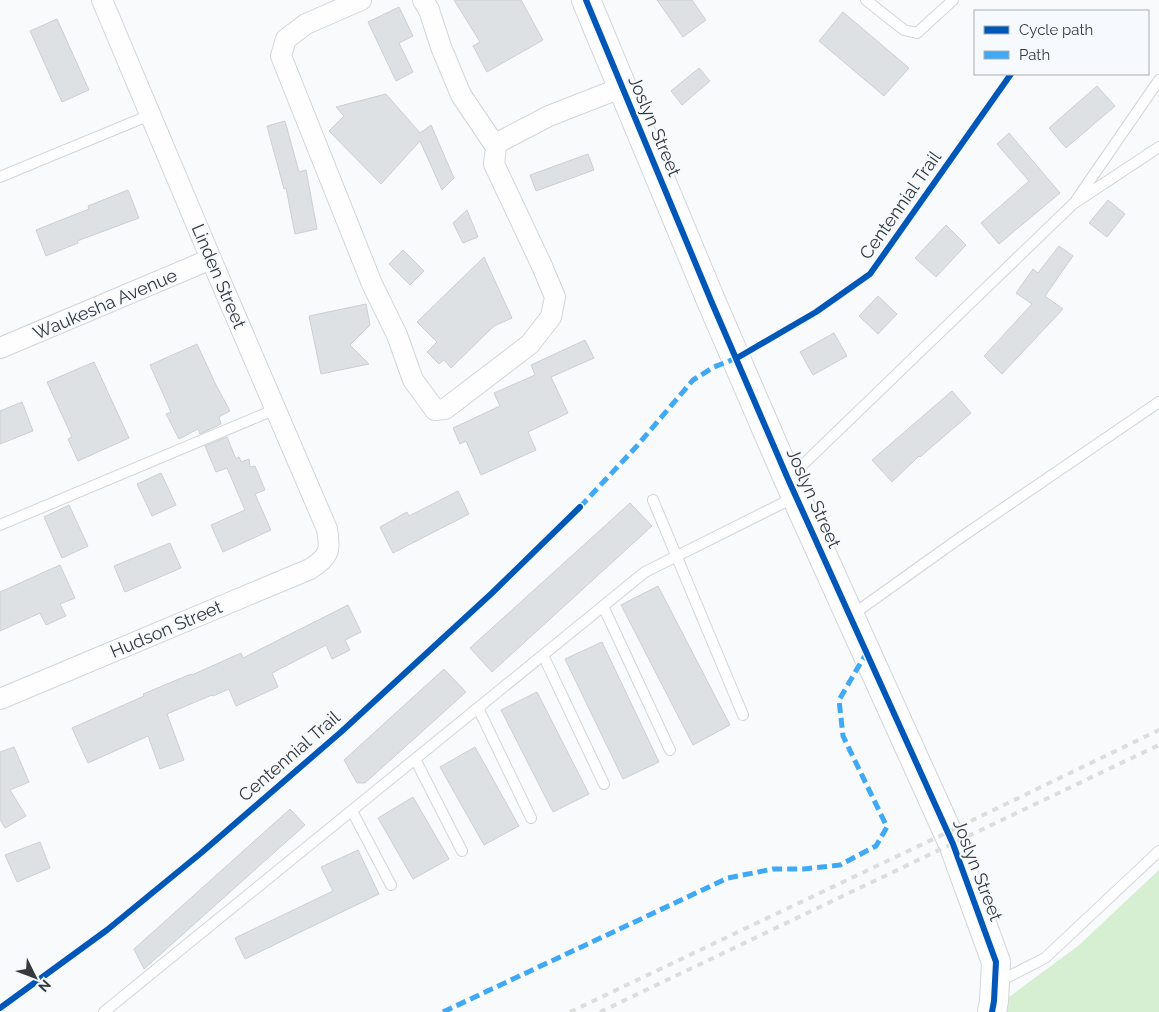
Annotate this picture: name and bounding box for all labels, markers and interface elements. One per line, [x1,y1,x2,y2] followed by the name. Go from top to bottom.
[974,10,1149,75] legend
[1019,21,1093,39] text: Cycle path
[1019,46,1050,64] text: Path
[624,73,686,179] street label: Joslyn Street
[855,147,945,263] street label: Centennial Trail
[188,221,250,331] street label: Linden Street
[30,264,180,344] street label: Waukesha Avenue
[783,445,845,551] street label: Joslyn Street
[107,596,225,662] street label: Hudson Street
[234,706,344,806] street label: Centennial Trail
[949,816,1007,924] street label: Joslyn Street
[10,952,60,1002] north arrow
[35,976,54,995] text: N

